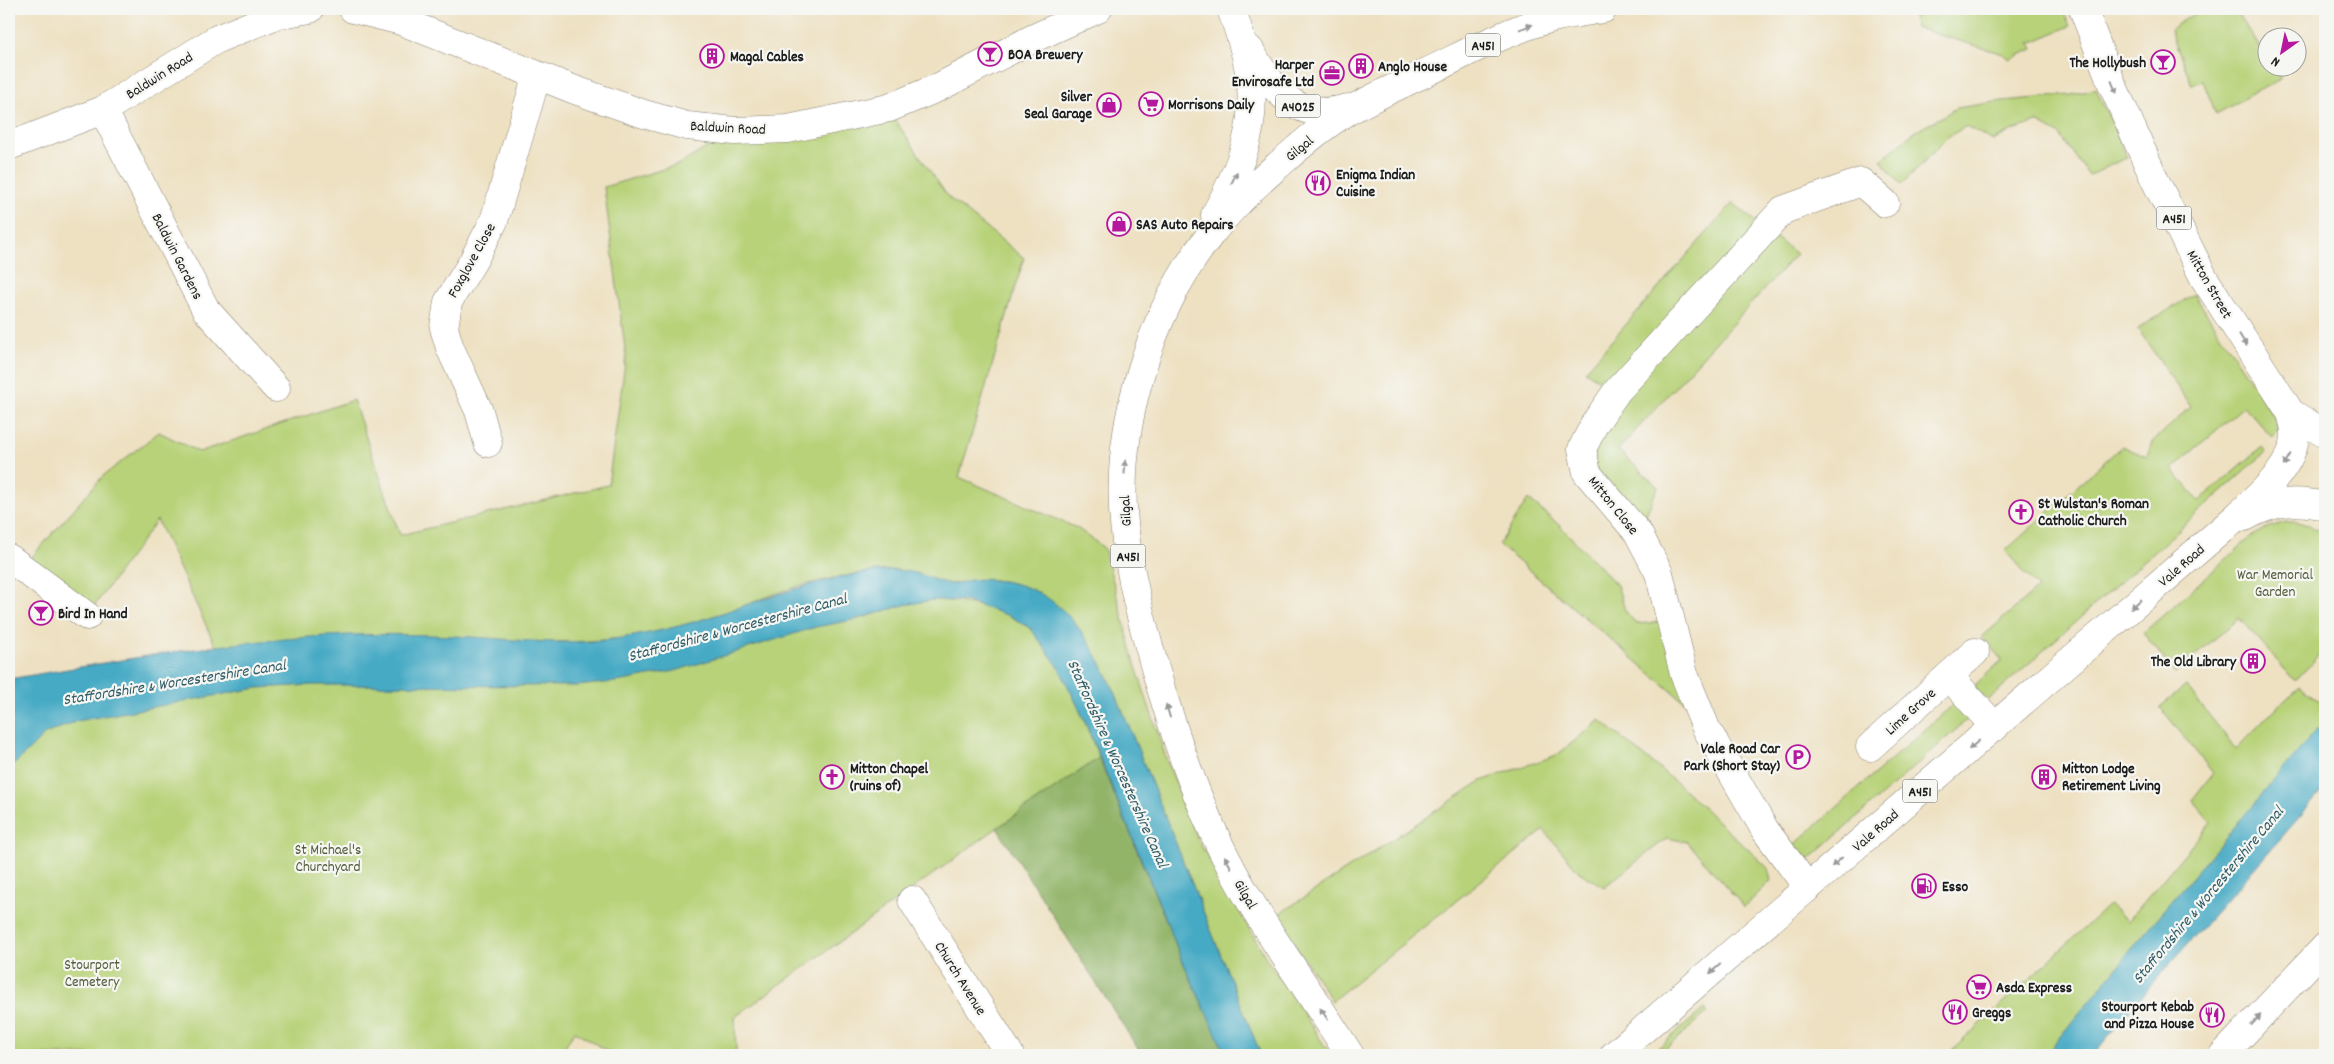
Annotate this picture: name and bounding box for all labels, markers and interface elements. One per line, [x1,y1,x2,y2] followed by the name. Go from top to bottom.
[1519,23,1534,31] one-way arrow
[2256,28,2306,78] north arrow
[1466,34,1500,56] road number: A451
[977,41,1003,67] bar icon: BOA Brewery
[699,43,725,69] building icon: Magal Cables
[1008,45,1083,67] place label: BOA Brewery
[122,47,198,106] street label: Baldwin Road
[730,47,804,69] place label: Magal Cables
[2150,49,2176,75] bar icon: The Hollybush
[2268,51,2284,71] text: N
[1348,53,1374,79] building icon: Anglo House
[2069,53,2146,75] place label: The Hollybush
[1232,55,1314,94] place label: Harper Envirosafe Ltd
[1378,57,1448,79] place label: Anglo House
[1319,60,1345,86] office icon: Harper Envirosafe Ltd
[2110,80,2118,94] one-way arrow
[1024,87,1092,126] place label: Silver Seal Garage
[1138,91,1164,117] supermarket icon: Morrisons Daily
[1096,92,1122,118] shop icon: Silver Seal Garage
[1276,94,1320,118] road number: A4025
[1168,95,1255,117] place label: Morrisons Daily
[690,116,766,142] street label: Baldwin Road
[1281,131,1320,168] street label: Gilgal
[1336,165,1415,204] place label: Enigma Indian Cuisine
[1230,170,1238,185] one-way arrow
[1305,170,1331,196] restaurant icon: Enigma Indian Cuisine
[2156,207,2192,230] road number: A451
[145,210,207,304] street label: Baldwin Gardens
[1106,211,1132,237] shop icon: SAS Auto Repairs
[1136,215,1234,237] place label: SAS Auto Repairs
[443,219,503,302] street label: Foxglove Close
[2180,247,2237,324] street label: Mitton Street
[2238,334,2247,347] one-way arrow
[2282,453,2291,466] one-way arrow
[1121,458,1129,474] one-way arrow
[1582,472,1643,541] street label: Mitton Close
[1115,494,1139,527] street label: Gilgal
[2038,494,2149,533] place label: St Wulstan's Roman Catholic Church
[2008,499,2034,525] church icon: St Wulstan's Roman Catholic Church
[2154,540,2211,593] street label: Vale Road
[1110,544,1146,568] road number: A451
[2237,565,2313,604] park label: War Memorial Garden
[626,588,851,669] water label: Staffordshire & Worcestershire Canal
[2131,598,2143,610] one-way arrow
[28,600,54,626] bar icon: Bird In Hand
[58,604,128,626] place label: Bird In Hand
[2240,648,2266,674] building icon: The Old Library
[2151,652,2237,674] place label: The Old Library
[61,654,289,712] water label: Staffordshire & Worcestershire Canal
[1060,656,1174,873] water label: Staffordshire & Worcestershire Canal
[1881,683,1942,741] street label: Lime Grove
[1164,704,1172,719] one-way arrow
[1684,739,1780,778] place label: Vale Road Car Park (Short Stay)
[1967,739,1980,750] one-way arrow
[1785,744,1811,770] parking icon: Vale Road Car Park (Short Stay)
[850,759,928,798] place label: Mitton Chapel (ruins of)
[2062,759,2161,798] place label: Mitton Lodge Retirement Living
[819,764,845,790] church icon: Mitton Chapel (ruins of)
[2031,764,2057,790] building icon: Mitton Lodge Retirement Living
[1902,779,1938,802] road number: A451
[2128,801,2291,989] water label: Staffordshire & Worcestershire Canal
[1848,805,1905,858] street label: Vale Road
[295,840,361,879] park label: St Michael's Churchyard
[1224,855,1232,869] one-way arrow
[1831,857,1844,868] one-way arrow
[1911,873,1937,899] fuel station icon: Esso
[1227,876,1262,914] street label: Gilgal
[1942,877,1968,899] place label: Esso
[928,938,991,1021] street label: Church Avenue
[64,955,120,994] park label: Stourport Cemetery
[1709,963,1721,975] one-way arrow
[1966,974,1992,1000] supermarket icon: Asda Express
[1996,978,2072,1000] place label: Asda Express
[2101,997,2194,1036] place label: Stourport Kebab and Pizza House
[1942,999,1968,1025] restaurant icon: Greggs
[2199,1002,2225,1028] restaurant icon: Stourport Kebab and Pizza House
[1972,1003,2011,1025] place label: Greggs
[1319,1008,1329,1021] one-way arrow
[2250,1014,2262,1026] one-way arrow

